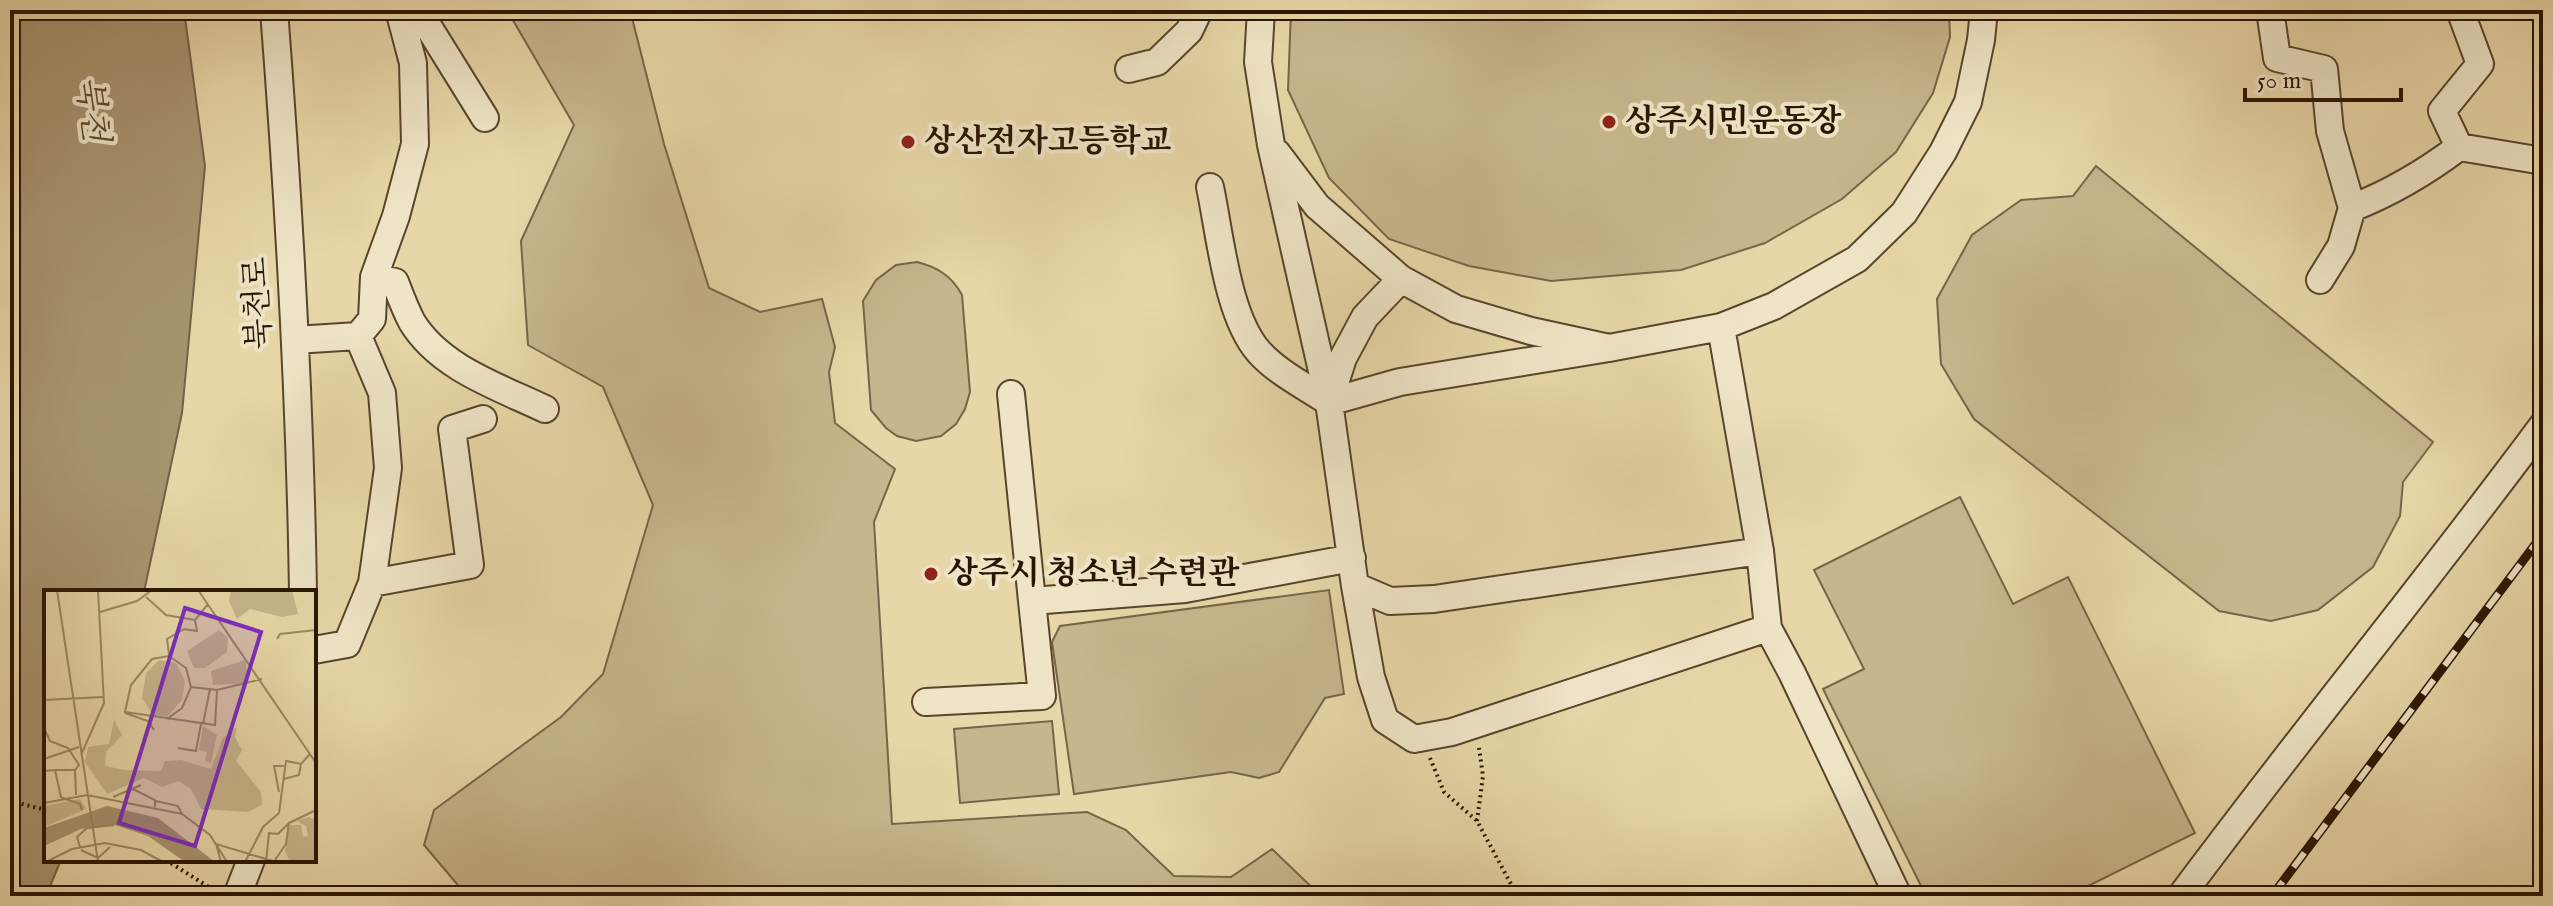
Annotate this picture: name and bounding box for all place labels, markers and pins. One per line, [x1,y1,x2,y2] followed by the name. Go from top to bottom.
[1625,102,1841,143] place label: 상주시민운동장
[1600,113,1618,131] marker: 상주시민운동장
[924,122,1171,163] place label: 상산전자고등학교
[899,133,917,151] marker: 상산전자고등학교
[947,554,1240,595] place label: 상주시 청소년 수련관
[922,565,940,583] marker: 상주시 청소년 수련관

